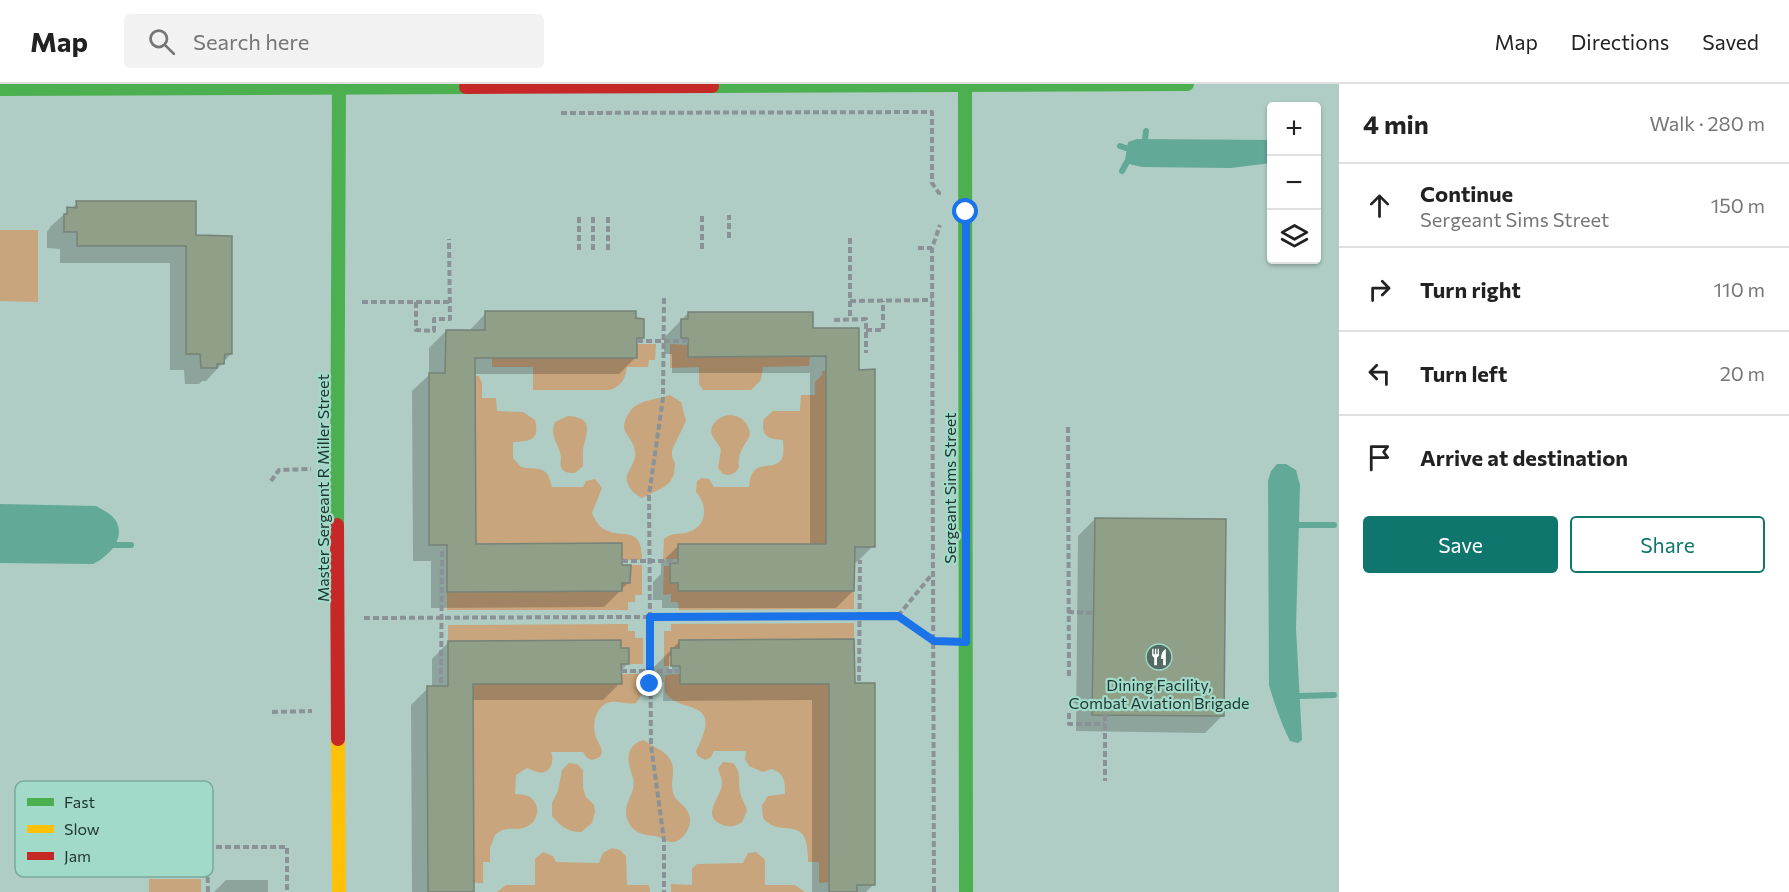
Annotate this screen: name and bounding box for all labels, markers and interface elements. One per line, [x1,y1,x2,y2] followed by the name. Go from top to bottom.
[124,14,544,68] search box
[30,24,88,58] text: Map
[145,25,178,58] icon: search
[193,28,309,55] text: Search here
[1495,29,1538,54] text: Map
[1571,29,1669,54] text: Directions
[1702,29,1759,54] text: Saved
[1267,102,1321,264] map controls
[1267,102,1321,156] button: +
[1363,108,1429,139] text: 4 min
[1649,111,1765,135] text: Walk · 280 m
[1267,156,1321,210] button: −
[1420,180,1513,207] text: Continue
[1363,189,1396,222] icon: ahead
[1711,193,1765,217] text: 150 m
[952,198,978,224] route start
[1420,207,1609,231] text: Sergeant Sims Street
[1267,210,1321,264] button: layers
[1363,273,1396,306] icon: right
[1420,276,1521,303] text: Turn right
[1714,277,1765,301] text: 110 m
[1363,357,1396,390] icon: left
[1420,360,1507,387] text: Turn left
[1720,361,1765,385] text: 20 m
[313,374,332,602] street label: Master Sergeant R Miller Street
[940,412,959,564] street label: Sergeant Sims Street
[1363,441,1396,474] icon: arrive
[1420,444,1628,471] text: Arrive at destination
[1363,516,1558,573] button: Save
[1570,516,1765,573] button: Share
[1144,642,1174,672] restaurant icon: Dining Facility, Combat Aviation Brigade
[636,670,662,696] route end
[1069,675,1249,712] place label: Dining Facility, Combat Aviation Brigade
[15,781,213,877] legend
[64,792,95,811] text: Fast
[64,819,100,838] text: Slow
[64,846,91,865] text: Jam

